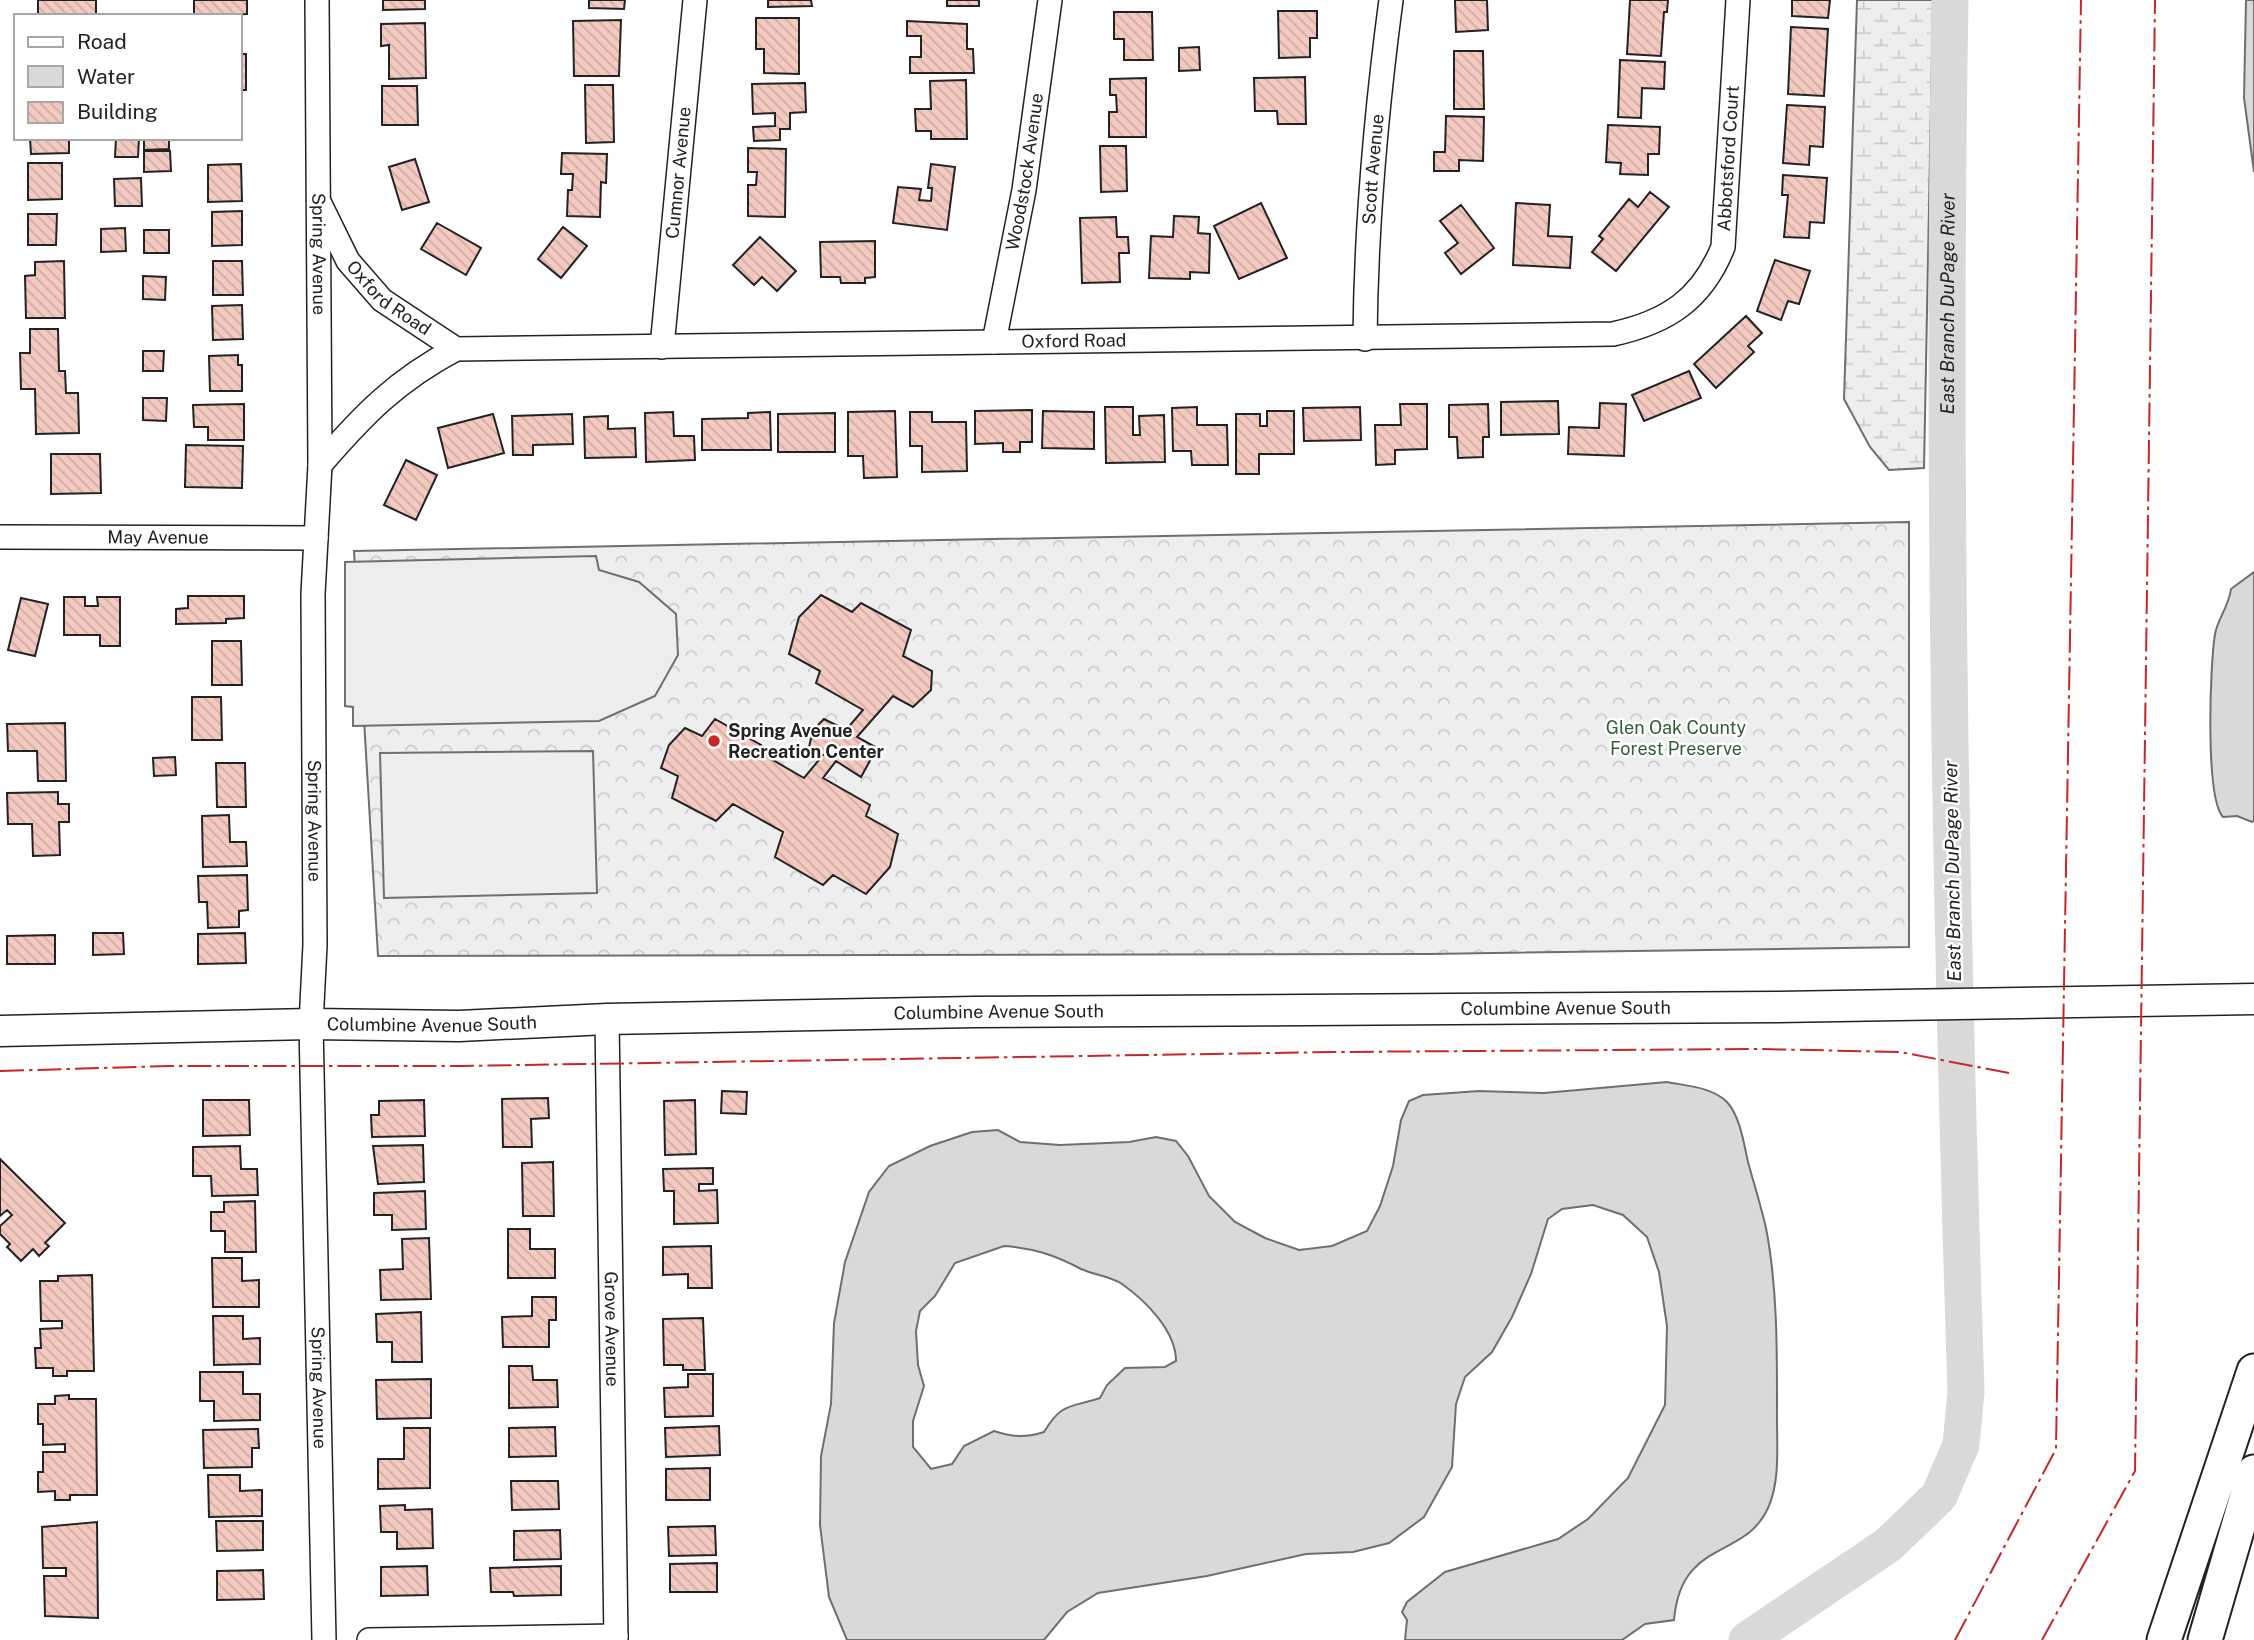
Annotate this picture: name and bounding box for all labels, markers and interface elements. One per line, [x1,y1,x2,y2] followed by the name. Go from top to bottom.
[14,14,242,140] legend
[77,29,127,54] text: Road
[77,64,135,89] text: Water
[1713,85,1743,232] street label: Abbotsford Court
[1001,92,1047,252] street label: Woodstock Avenue
[77,99,158,124] text: Building
[661,106,695,240] street label: Cumnor Avenue
[1358,113,1388,225] street label: Scott Avenue
[1936,192,1959,414] water label: East Branch DuPage River
[308,193,330,315] street label: Spring Avenue
[342,256,435,339] street label: Oxford Road
[1021,329,1127,352] street label: Oxford Road
[107,526,209,548] street label: May Avenue
[1606,717,1747,759] park label: Glen Oak County Forest Preserve
[728,720,885,762] place label: Spring Avenue Recreation Center
[706,733,722,749] marker: Spring Avenue Recreation Center
[1939,759,1965,982] water label: East Branch DuPage River
[304,760,326,882] street label: Spring Avenue
[1460,997,1671,1019] street label: Columbine Avenue South
[893,1000,1104,1024] street label: Columbine Avenue South
[327,1011,537,1036] street label: Columbine Avenue South
[601,1271,623,1387] street label: Grove Avenue
[307,1326,331,1449] street label: Spring Avenue

